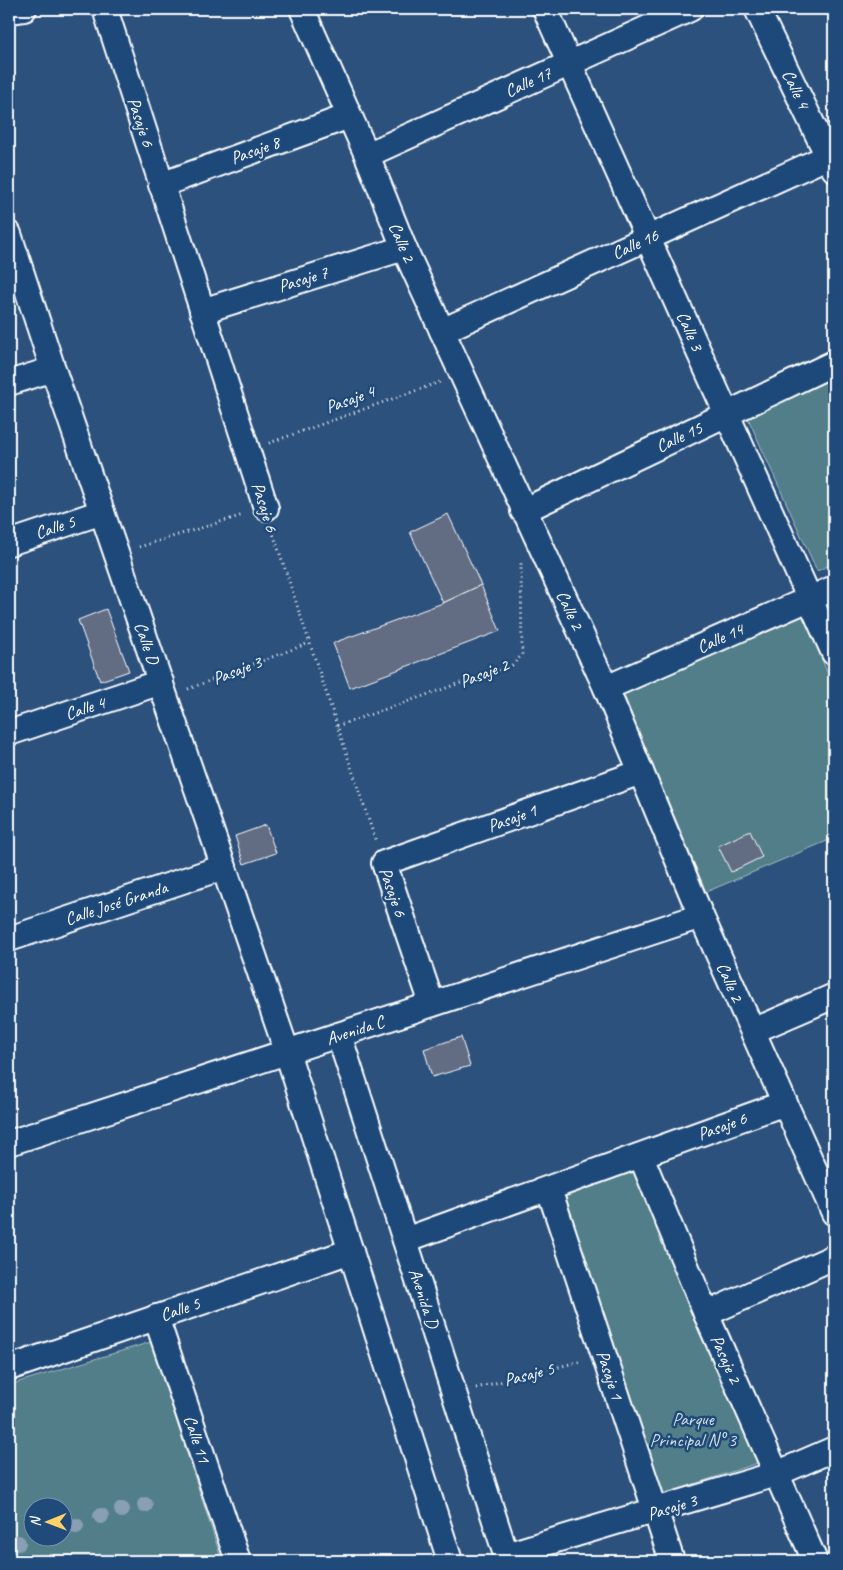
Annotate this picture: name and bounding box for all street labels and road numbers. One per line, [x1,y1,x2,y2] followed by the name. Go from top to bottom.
[501,62,556,102] street label: Calle 17
[777,66,816,114] street label: Calle 4
[123,94,160,150] street label: Pasaje 6
[227,130,284,169] street label: Pasaje 8
[384,219,421,267] street label: Calle 2
[608,224,663,264] street label: Calle 16
[275,261,331,297] street label: Pasaje 7
[672,308,709,356] street label: Calle 3
[322,379,379,418] street label: Pasaje 4
[652,416,707,457] street label: Calle 15
[247,479,283,535] street label: Pasaje 6
[32,510,79,544] street label: Calle 5
[551,587,589,635] street label: Calle 2
[693,617,749,658] street label: Calle 14
[130,619,165,668] street label: Calle D
[209,650,266,689] street label: Pasaje 3
[456,653,513,692] street label: Pasaje 2
[62,691,110,725] street label: Calle 4
[484,799,540,837] street label: Pasaje 1
[374,864,412,920] street label: Pasaje 6
[62,876,172,930] street label: Calle José Granda
[712,959,749,1007] street label: Calle 2
[323,1010,389,1050] street label: Avenida C
[694,1107,750,1145] street label: Pasaje 6
[404,1265,444,1332] street label: Avenida D
[157,1292,204,1326] street label: Calle 5
[706,1331,747,1388] street label: Pasaje 2
[592,1347,629,1403] street label: Pasaje 1
[502,1357,557,1391] street label: Pasaje 5
[179,1412,216,1467] street label: Calle 11
[644,1488,701,1525] street label: Pasaje 3

